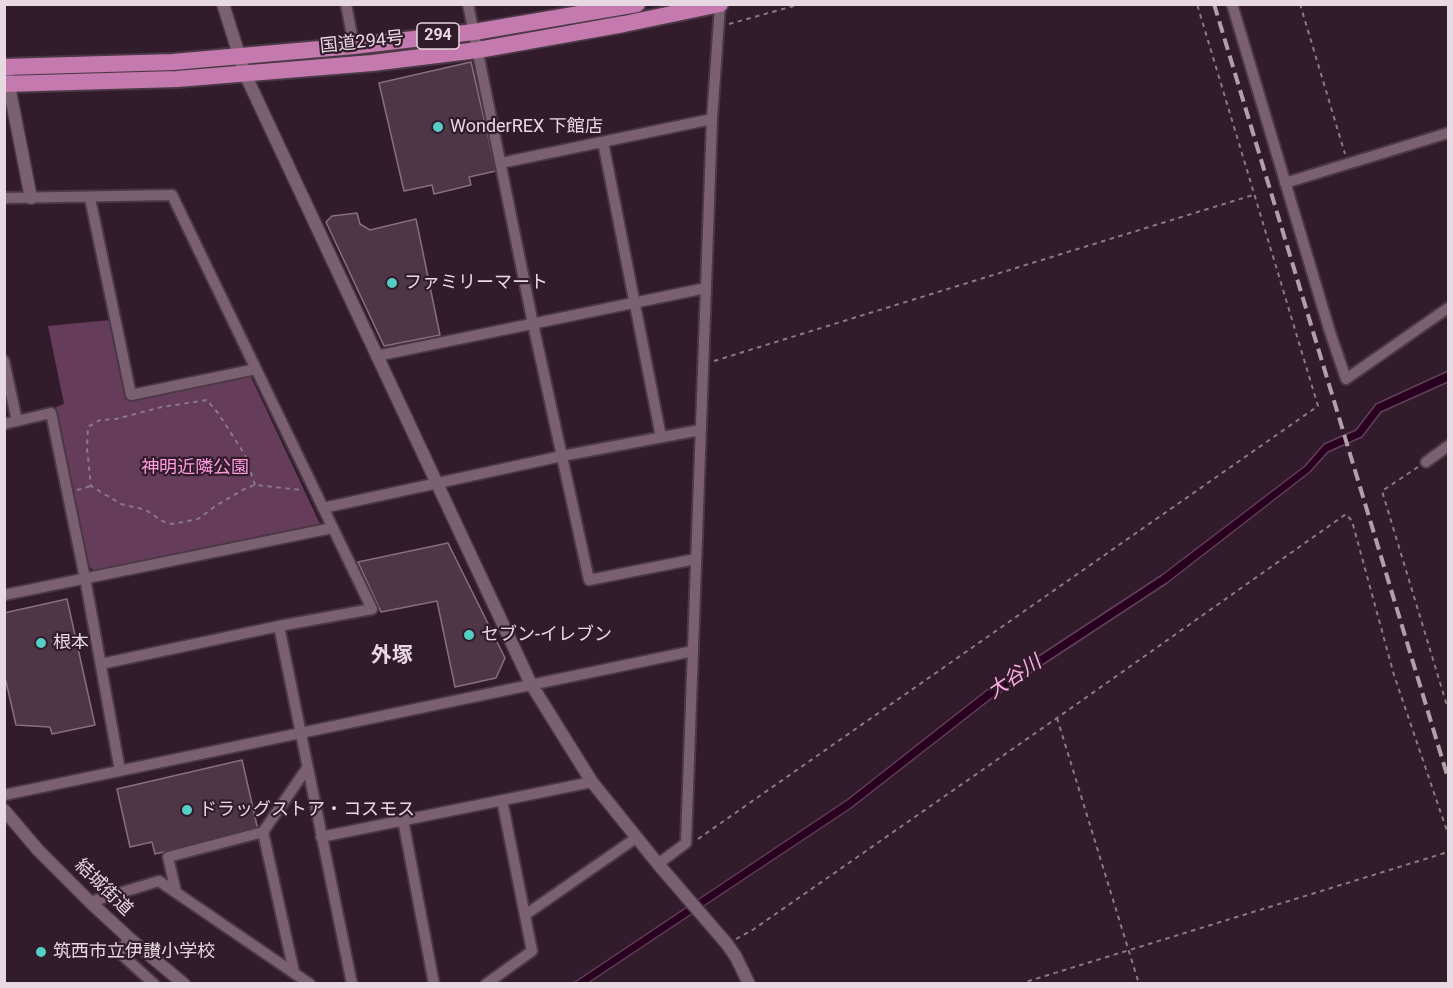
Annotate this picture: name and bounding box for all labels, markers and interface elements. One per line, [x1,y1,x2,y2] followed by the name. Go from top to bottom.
[417,23,459,49] road number: 294
[319,28,405,58] street label: 国道294号
[450,116,603,138] place label: WonderREX 下館店
[431,120,445,134] marker: WonderREX 下館店
[404,272,548,294] place label: ファミリーマート
[385,276,399,290] marker: ファミリーマート
[141,457,249,479] park label: 神明近隣公園
[481,624,612,646] place label: セブン-イレブン
[462,628,476,642] marker: セブン-イレブン
[53,632,89,654] place label: 根本
[34,636,48,650] marker: 根本
[371,644,413,670] district label: 外塚
[983,651,1047,705] water label: 大谷川
[199,799,415,821] place label: ドラッグストア・コスモス
[180,803,194,817] marker: ドラッグストア・コスモス
[70,855,136,921] street label: 結城街道
[53,941,215,963] place label: 筑西市立伊讃小学校
[34,945,48,959] marker: 筑西市立伊讃小学校

